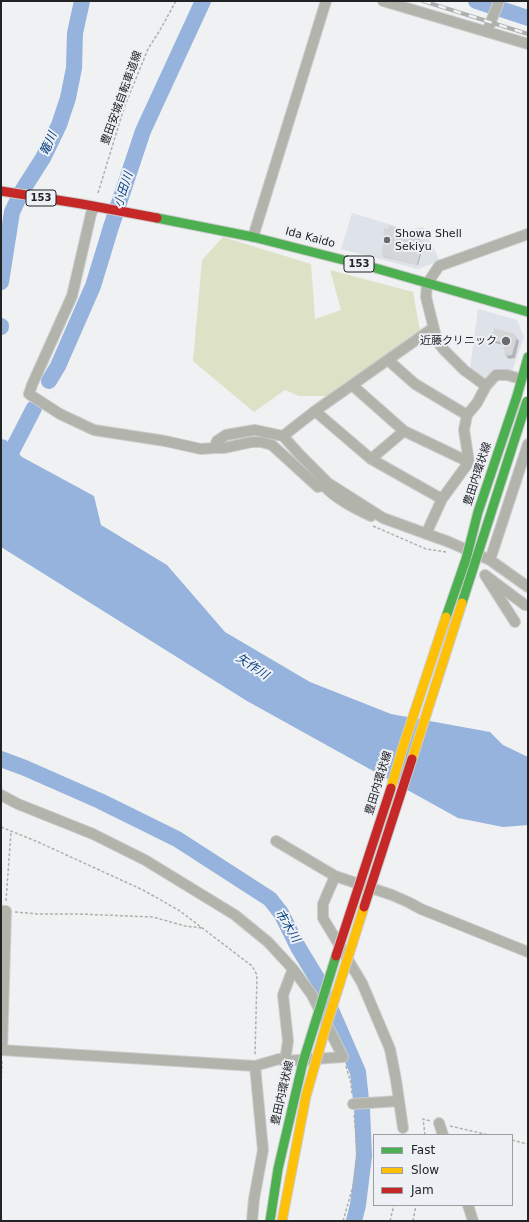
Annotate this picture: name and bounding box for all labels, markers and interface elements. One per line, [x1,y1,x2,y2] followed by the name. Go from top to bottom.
[99,49,145,147] street label: 豊田安城自転車道線
[38,130,60,158] water label: 篭川
[112,171,136,209] water label: 小田川
[26,190,56,206] road number: 153
[284,225,336,251] street label: Ida Kaido
[395,227,462,253] place label: Showa Shell Sekiyu
[382,235,392,245] marker: Showa Shell Sekiyu
[344,256,374,272] road number: 153
[420,334,497,348] place label: 近藤クリニック
[500,335,512,347] marker: 近藤クリニック
[462,441,494,507] street label: 豊田内環状線
[233,651,271,683] water label: 矢作川
[363,750,395,816] street label: 豊田内環状線
[272,907,302,945] water label: 市木川
[269,1059,297,1127] street label: 豊田内環状線
[373,1134,513,1206] legend
[411,1143,435,1157] text: Fast
[411,1163,439,1177] text: Slow
[411,1183,434,1197] text: Jam

